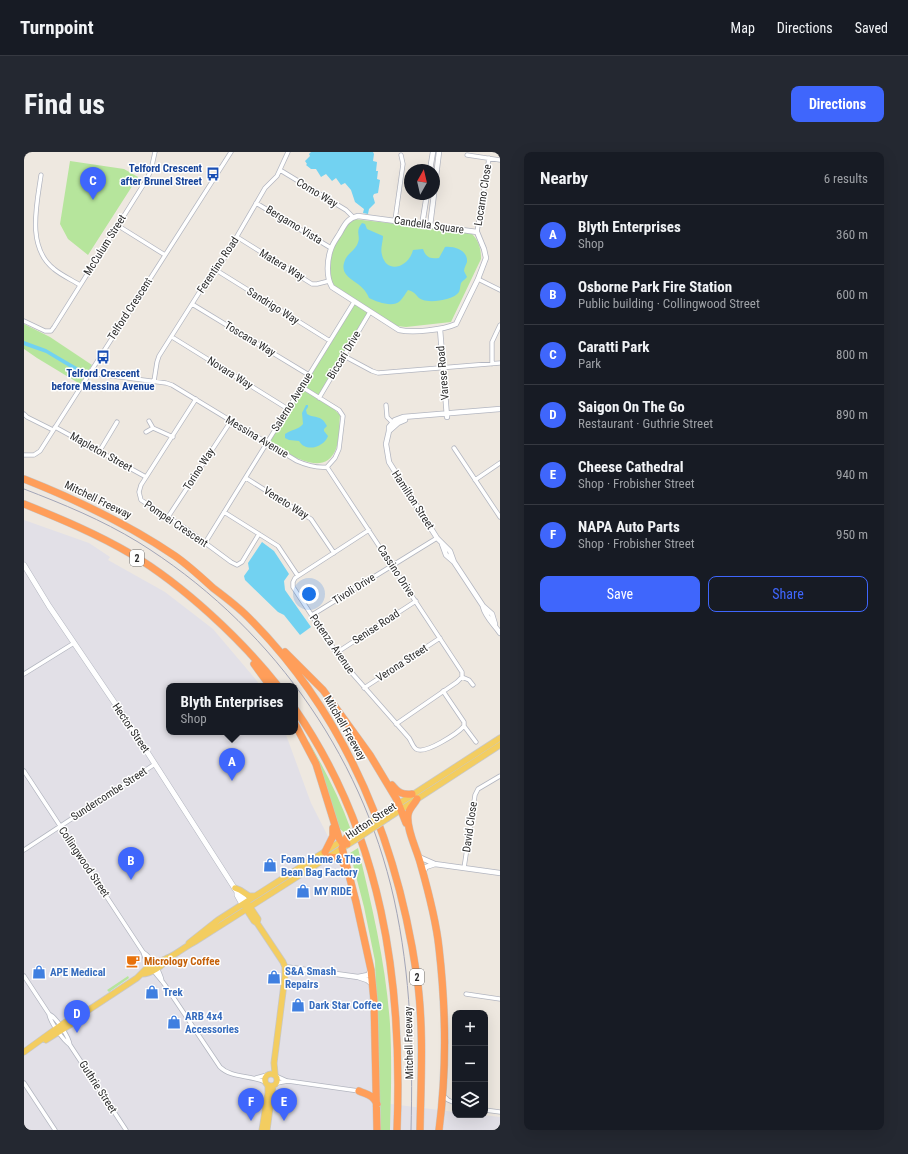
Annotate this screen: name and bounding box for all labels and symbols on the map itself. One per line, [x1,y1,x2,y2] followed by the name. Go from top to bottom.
[120,162,203,188] place label: Telford Crescent after Brunel Street
[472,163,494,227] street label: Locarno Close
[404,164,440,200] north arrow
[205,166,221,182] bus stop icon: Telford Crescent after Brunel Street
[80,167,106,200] pin: C
[294,176,340,211] street label: Como Way
[263,203,325,247] street label: Bergamo Vista
[81,212,129,278] street label: McCulum Street
[393,214,465,236] street label: Candella Square
[194,234,242,296] street label: Ferentino Road
[257,246,308,284] street label: Matera Way
[105,275,155,343] street label: Telford Crescent
[245,285,302,327] street label: Sandrigo Way
[222,319,278,360] street label: Toscana Way
[324,328,364,382] street label: Biccari Drive
[434,345,452,401] street label: Varese Road
[95,349,111,365] bus stop icon: Telford Crescent before Messina Avenue
[205,354,255,392] street label: Novara Way
[51,367,155,393] place label: Telford Crescent before Messina Avenue
[269,370,315,434] street label: Salerno Avenue
[223,413,291,461] street label: Messina Avenue
[68,430,134,474] street label: Mapleton Street
[180,445,218,493] street label: Torino Way
[389,468,437,532] street label: Hamilton Street
[62,478,134,522] street label: Mitchell Freeway
[261,484,311,522] street label: Veneto Way
[142,498,210,550] street label: Pompei Crescent
[374,543,418,599] street label: Cassino Drive
[130,550,144,566] road number: 2
[330,571,378,607] street label: Tivoli Drive
[299,584,319,604] your location
[350,607,402,647] street label: Senise Road
[307,612,357,676] street label: Potenza Avenue
[374,642,430,684] street label: Verona Street
[321,693,369,763] street label: Mitchell Freeway
[110,701,152,755] street label: Hector Street
[219,748,245,781] pin: A
[69,765,149,823] street label: Sundercombe Street
[343,800,399,842] street label: Hutton Street
[460,801,480,853] street label: David Close
[56,824,112,900] street label: Collingwood Street
[118,847,144,880] pin: B
[281,853,361,879] place label: Foam Home & The Bean Bag Factory
[262,857,278,873] shop icon: Foam Home & The Bean Bag Factory
[295,883,311,899] shop icon: MY RIDE
[314,885,352,898] place label: MY RIDE
[125,953,141,969] cafe icon: Micrology Coffee
[144,955,220,968] place label: Micrology Coffee
[31,964,47,980] shop icon: APE Medical
[285,965,336,991] place label: S&A Smash Repairs
[50,966,106,979] place label: APE Medical
[266,969,282,985] shop icon: S&A Smash Repairs
[410,969,424,985] road number: 2
[144,984,160,1000] shop icon: Trek
[163,986,183,999] place label: Trek
[290,997,306,1013] shop icon: Dark Star Coffee
[309,999,382,1012] place label: Dark Star Coffee
[64,1000,90,1033] pin: D
[402,1006,416,1080] street label: Mitchell Freeway
[185,1010,239,1036] place label: ARB 4x4 Accessories
[166,1014,182,1030] shop icon: ARB 4x4 Accessories
[76,1058,120,1116] street label: Guthrie Street
[238,1088,264,1121] pin: F
[271,1088,297,1121] pin: E

